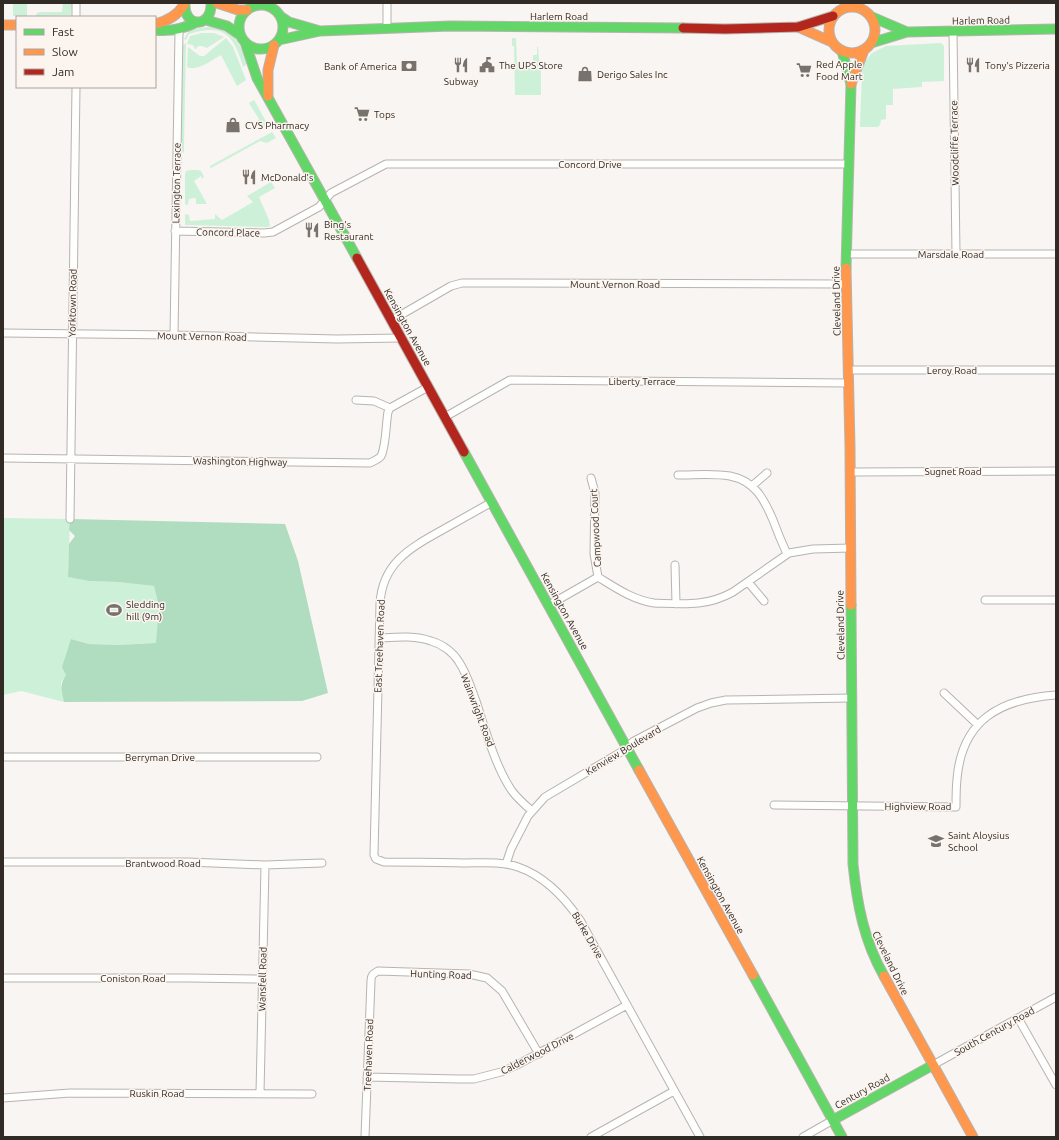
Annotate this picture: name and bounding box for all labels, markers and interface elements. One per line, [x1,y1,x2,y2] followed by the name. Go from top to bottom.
[530,11,588,22] street label: Harlem Road
[952,14,1010,27] street label: Harlem Road
[16,16,156,88] legend
[52,25,74,38] text: Fast
[52,45,78,58] text: Slow
[452,56,470,74] restaurant icon: Subway
[478,56,496,74] public building icon: The UPS Store
[964,56,982,74] restaurant icon: Tony's Pizzeria
[400,57,418,75] bank icon: Bank of America
[816,59,863,82] place label: Red Apple Food Mart
[499,60,563,71] place label: The UPS Store
[985,60,1050,71] place label: Tony's Pizzeria
[324,61,397,72] place label: Bank of America
[795,61,813,79] supermarket icon: Red Apple Food Mart
[52,65,74,78] text: Jam
[576,65,594,83] shop icon: Derigo Sales Inc
[597,69,668,80] place label: Derigo Sales Inc
[444,76,478,87] place label: Subway
[948,100,961,186] street label: Woodcliffe Terrace
[353,105,371,123] supermarket icon: Tops
[374,109,395,120] place label: Tops
[224,116,242,134] shop icon: CVS Pharmacy
[245,120,309,131] place label: CVS Pharmacy
[170,143,183,223] street label: Lexington Terrace
[558,159,622,170] street label: Concord Drive
[240,168,258,186] restaurant icon: McDonald's
[261,172,313,183] place label: McDonald's
[324,219,373,242] place label: Bing's Restaurant
[303,221,321,239] restaurant icon: Bing's Restaurant
[196,226,260,239] street label: Concord Place
[918,249,984,260] street label: Marsdale Road
[830,266,843,336] street label: Cleveland Drive
[66,268,79,337] street label: Yorktown Road
[570,279,660,290] street label: Mount Vernon Road
[382,287,433,368] street label: Kensington Avenue
[157,330,247,343] street label: Mount Vernon Road
[927,365,977,376] street label: Leroy Road
[608,376,676,387] street label: Liberty Terrace
[193,455,287,468] street label: Washington Highway
[924,466,982,477] street label: Sugnet Road
[588,488,603,568] street label: Campwood Court
[539,571,590,652] street label: Kensington Avenue
[834,590,847,660] street label: Cleveland Drive
[126,599,165,622] place label: Sledding hill (9m)
[372,599,387,693] street label: East Treehaven Road
[105,601,123,619] sports icon: Sledding hill (9m)
[459,672,497,748] street label: Wainwright Road
[584,724,663,777] street label: Kenview Boulevard
[125,752,195,763] street label: Berryman Drive
[885,801,952,812] street label: Highview Road
[948,830,1009,853] place label: Saint Aloysius School
[927,832,945,850] school or university icon: Saint Aloysius School
[695,855,746,936] street label: Kensington Avenue
[125,858,201,869] street label: Brantwood Road
[570,910,605,961] street label: Burke Drive
[870,929,911,997] street label: Cleveland Drive
[256,947,269,1011] street label: Wansfell Road
[410,968,472,981] street label: Hunting Road
[100,973,166,984] street label: Coniston Road
[952,1005,1036,1058] street label: South Century Road
[362,1019,375,1091] street label: Treehaven Road
[499,1030,576,1077] street label: Calderwood Drive
[833,1072,892,1111] street label: Century Road
[130,1088,185,1099] street label: Ruskin Road

